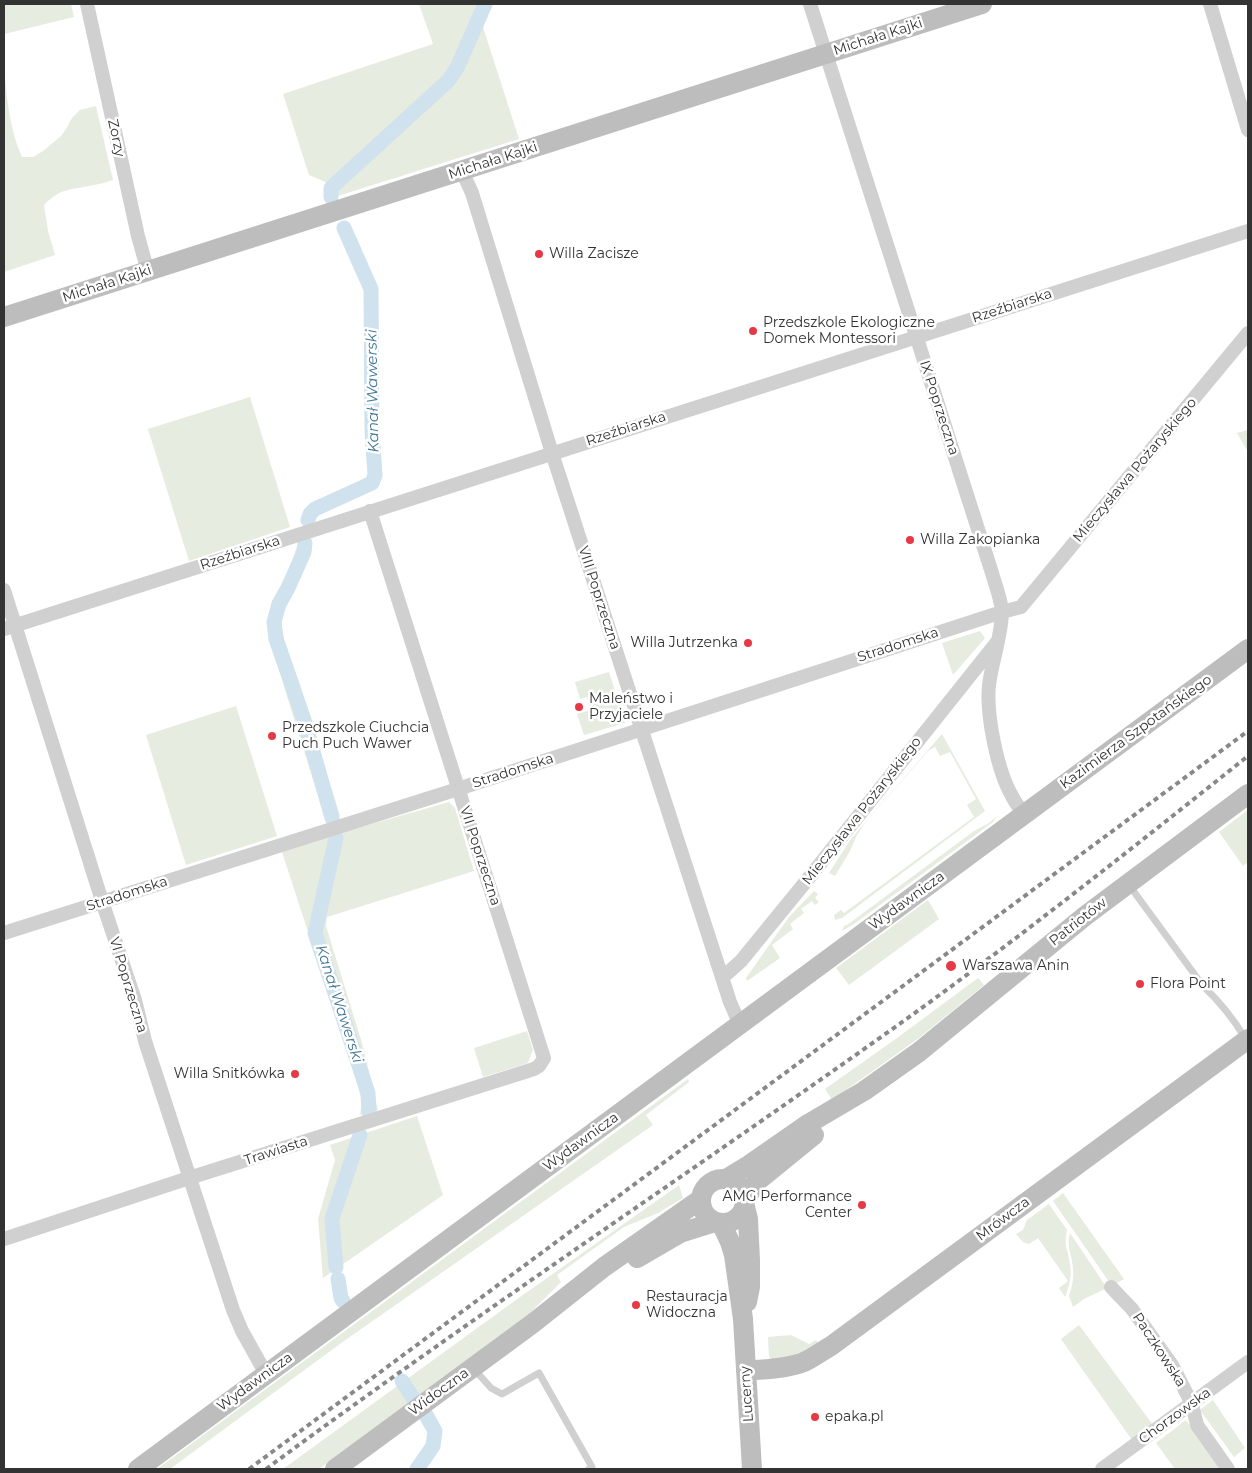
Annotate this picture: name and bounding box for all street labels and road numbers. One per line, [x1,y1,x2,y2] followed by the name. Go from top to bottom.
[831,15,925,59] street label: Michała Kajki
[104,118,128,158] street label: Zorzy
[446,139,540,183] street label: Michała Kajki
[60,262,154,306] street label: Michała Kajki
[970,285,1054,327] street label: Rzeźbiarska
[916,358,962,458] street label: IX Poprzeczna
[1070,394,1200,546] street label: Mieczysława Pożaryskiego
[584,408,668,450] street label: Rzeźbiarska
[198,532,282,574] street label: Rzeźbiarska
[574,544,624,652] street label: VIII Poprzeczna
[855,624,941,666] street label: Stradomska
[1057,671,1215,793] street label: Kazimierza Szpotańskiego
[799,734,925,888] street label: Mieczysława Pożaryskiego
[470,750,556,792] street label: Stradomska
[456,804,504,908] street label: VII Poprzeczna
[866,868,948,934] street label: Wydawnicza
[84,873,170,915] street label: Stradomska
[1046,894,1110,950] street label: Patriotów
[105,935,151,1035] street label: VI Poprzeczna
[540,1109,622,1175] street label: Wydawnicza
[242,1133,310,1169] street label: Trawiasta
[973,1193,1033,1245] street label: Mrówcza
[1129,1310,1189,1390] street label: Paczkowska
[214,1349,296,1415] street label: Wydawnicza
[406,1365,472,1419] street label: Widoczna
[737,1365,757,1423] street label: Lucerny
[1136,1384,1214,1448] street label: Chorzowska

